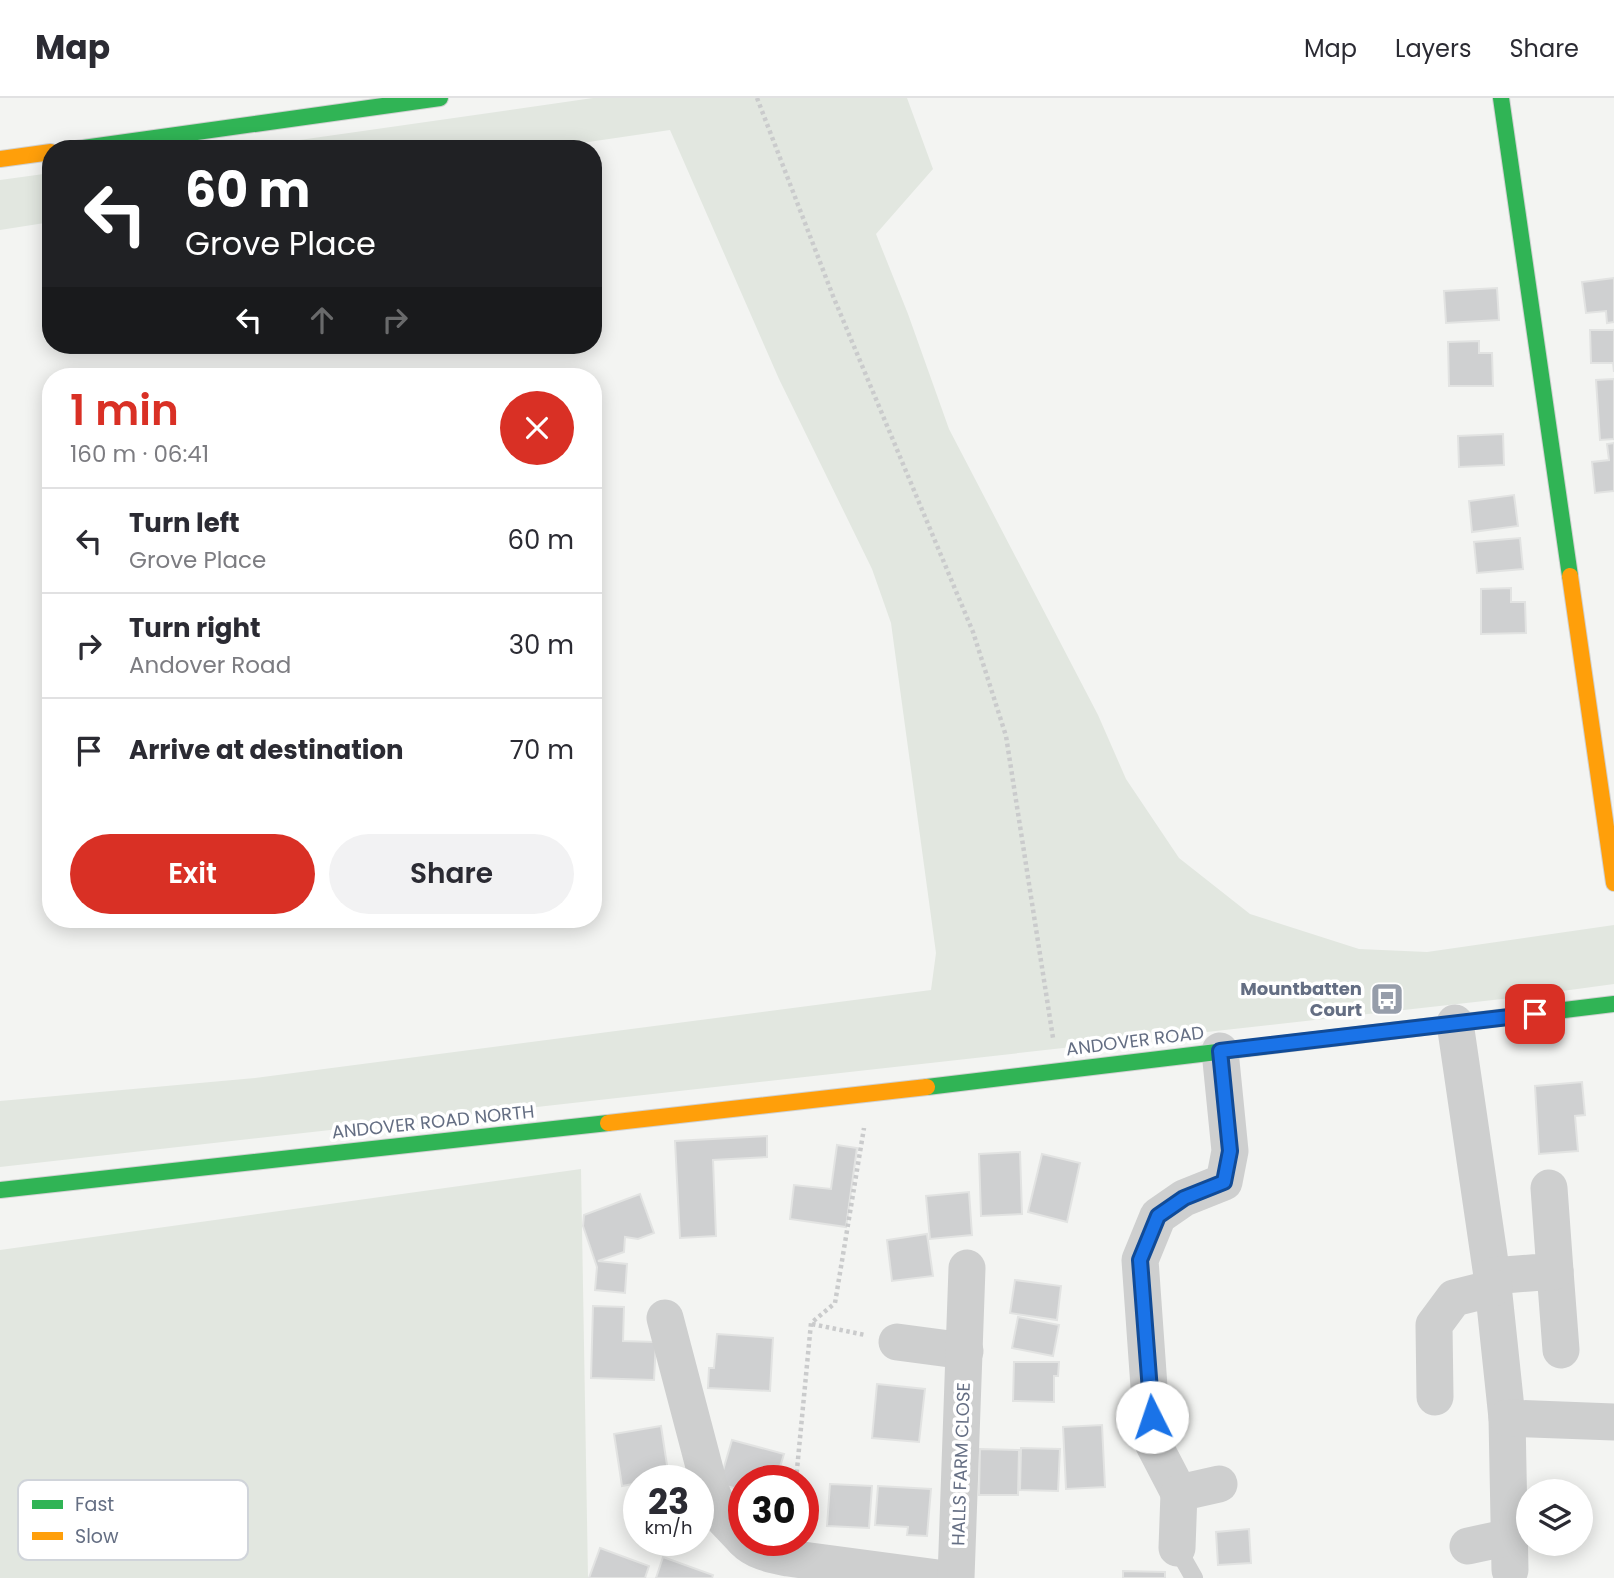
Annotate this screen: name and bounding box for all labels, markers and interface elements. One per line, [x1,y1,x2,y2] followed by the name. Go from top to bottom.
[35,24,110,71] text: Map
[1304,32,1357,65] text: Map
[1395,32,1471,65] text: Layers
[1509,32,1579,65] text: Share
[185,156,310,224] text: 60 m
[70,168,161,259] icon: left
[185,221,376,266] text: Grove Place
[230,301,268,339] icon: left
[303,301,341,339] icon: ahead
[376,301,414,339] icon: right
[70,381,179,440] text: 1 min
[500,391,574,465] button: close
[70,438,209,470] text: 160 m · 06:41
[129,505,240,541] text: Turn left
[70,522,108,560] icon: left
[507,522,574,558] text: 60 m
[129,544,266,576] text: Grove Place
[129,610,261,646] text: Turn right
[70,627,108,665] icon: right
[509,627,574,663] text: 30 m
[129,649,291,681] text: Andover Road
[70,732,108,770] icon: arrive
[129,732,404,768] text: Arrive at destination
[510,732,574,768] text: 70 m
[70,834,315,914] button: Exit
[329,834,574,914] button: Share
[1240,976,1362,1022] place label: Mountbatten Court
[1368,980,1406,1018] bus stop icon: Mountbatten Court
[1505,984,1565,1044] pin
[1516,995,1554,1033] icon: arrive
[1065,1020,1205,1061] street label: ANDOVER ROAD
[330,1098,535,1145] street label: ANDOVER ROAD NORTH
[1115,1380,1189,1454] position arrow
[945,1382,976,1546] street label: HALLS FARM CLOSE
[728,1465,819,1556] speed limit sign: 30
[648,1477,689,1526] text: 23
[1516,1479,1593,1556] map controls
[1516,1479,1593,1556] button: layers
[18,1480,248,1560] legend
[75,1491,114,1518] text: Fast
[645,1515,692,1540] text: km/h
[75,1523,119,1550] text: Slow

